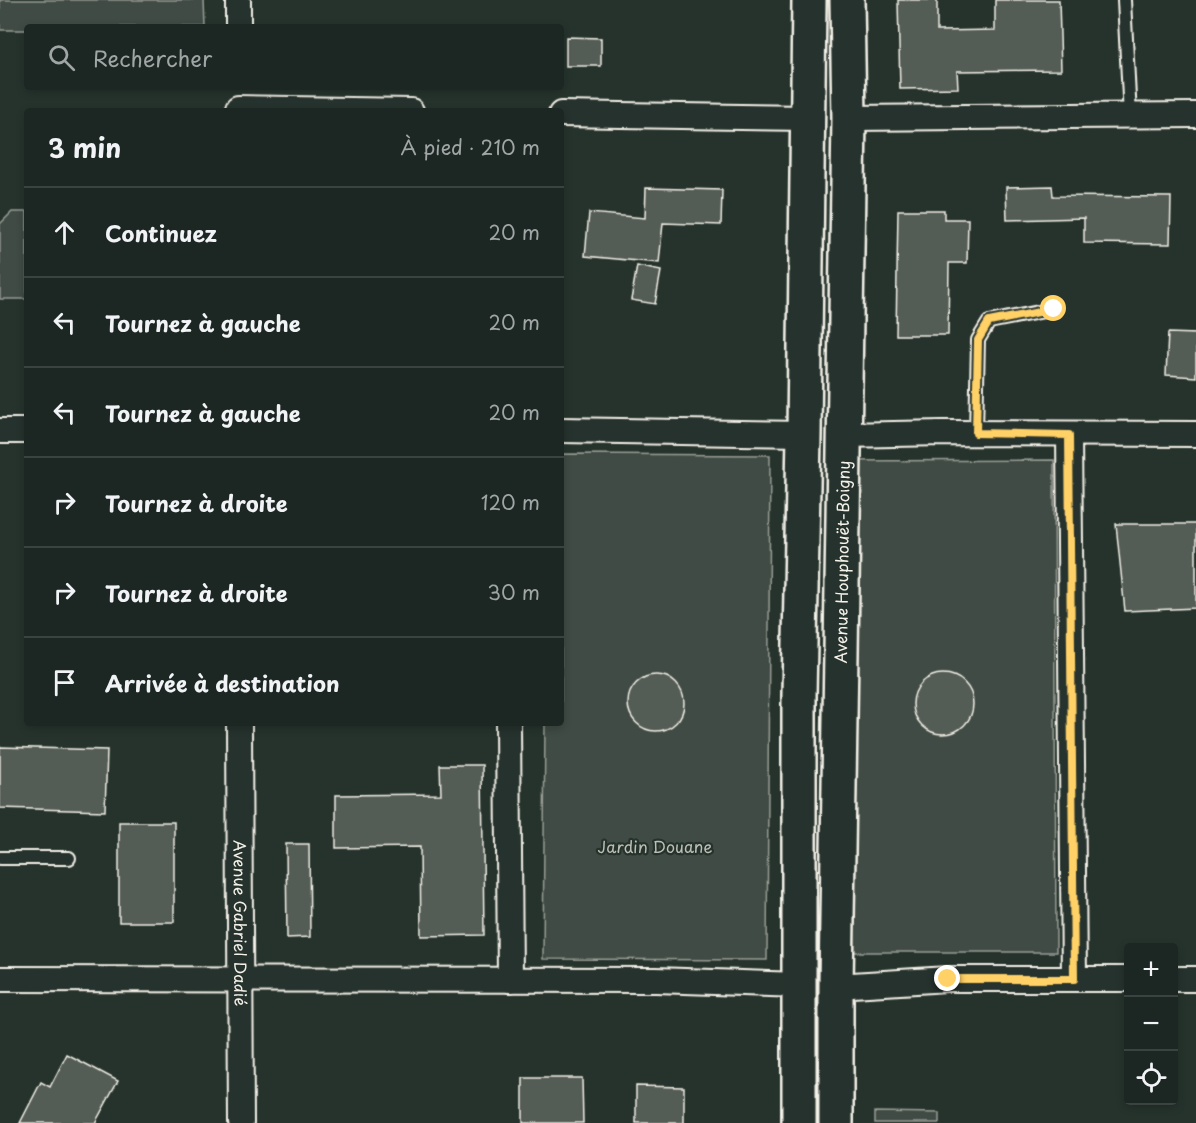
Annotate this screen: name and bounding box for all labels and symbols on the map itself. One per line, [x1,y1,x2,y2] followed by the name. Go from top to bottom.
[1040,295,1066,321] route start
[828,461,855,664] street label: Avenue Houphouët-Boigny
[598,834,712,858] park label: Jardin Douane
[229,840,253,1006] street label: Avenue Gabriel Dadié
[934,965,960,991] route end

